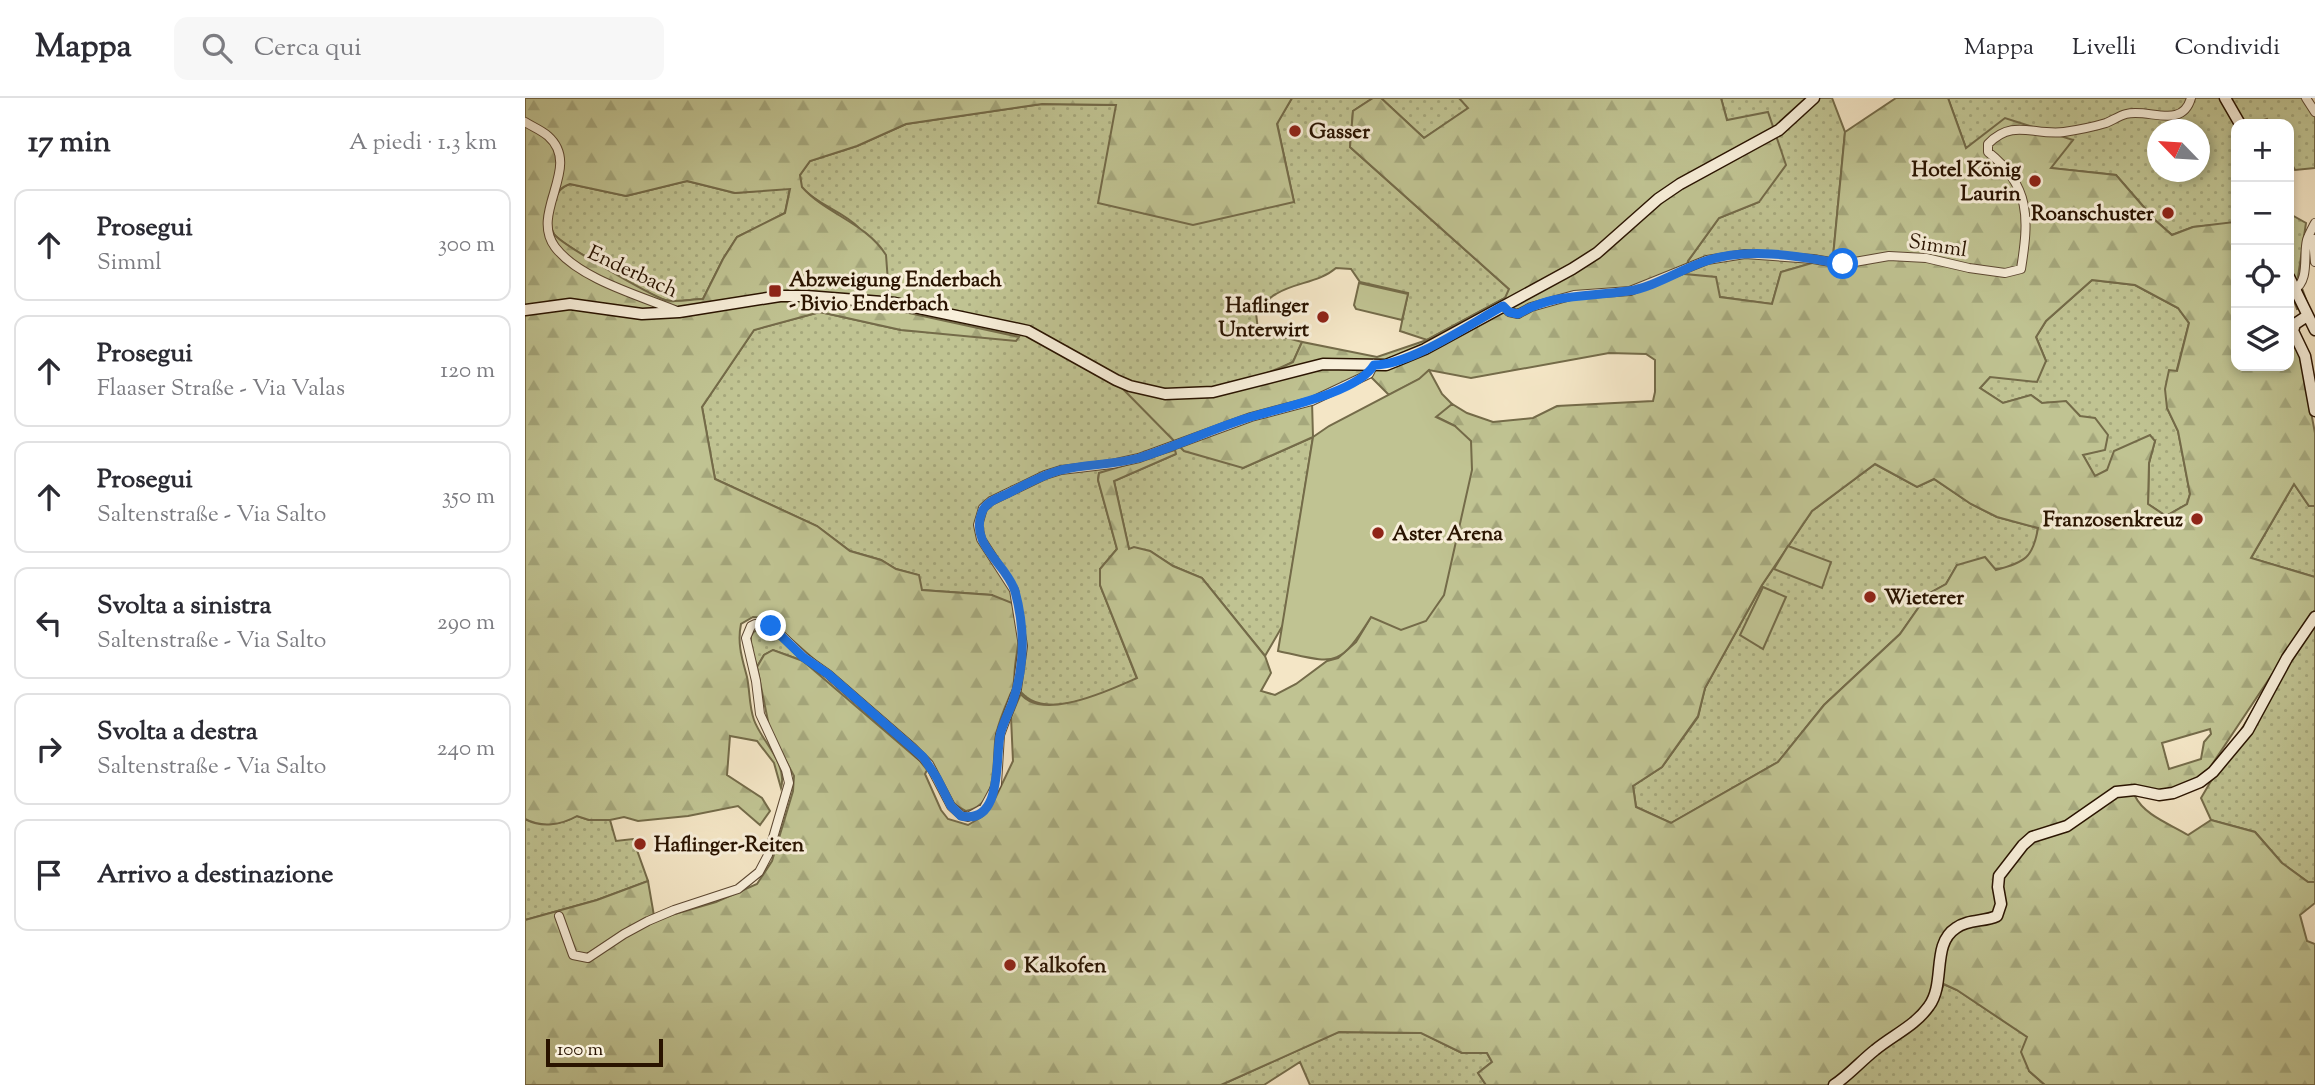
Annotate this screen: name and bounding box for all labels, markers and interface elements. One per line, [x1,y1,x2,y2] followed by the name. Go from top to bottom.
[174,17,664,80] search box
[35,24,132,72] text: Mappa
[198,29,236,67] icon: search
[254,30,362,67] text: Cerca qui
[1964,31,2034,65] text: Mappa
[2072,31,2136,65] text: Livelli
[2174,31,2280,65] text: Condividi
[1309,118,1370,148] place label: Gasser
[2147,119,2210,182] north arrow
[2231,119,2294,371] map controls
[2231,119,2294,182] button: +
[28,122,111,165] text: 17 min
[1287,123,1303,139] marker: Gasser
[349,127,497,160] text: A piedi · 1.3 km
[1912,156,2022,210] place label: Hotel König Laurin
[2027,173,2043,189] marker: Hotel König Laurin
[2231,182,2294,245] button: −
[2031,200,2154,230] place label: Roanschuster
[2160,205,2176,221] marker: Roanschuster
[97,210,193,247] text: Prosegui
[30,226,68,264] icon: ahead
[1906,228,1969,266] street label: Simml
[438,229,495,262] text: 300 m
[582,239,682,307] street label: Enderbach
[2231,245,2294,308] button: locate
[97,247,162,280] text: Simml
[1827,248,1858,279] route start
[789,266,1003,320] place label: Abzweigung Enderbach - Bivio Enderbach
[767,283,783,299] marker: Abzweigung Enderbach - Bivio Enderbach
[1218,292,1310,346] place label: Haflinger Unterwirt
[2231,308,2294,371] button: layers
[1315,309,1331,325] marker: Haflinger Unterwirt
[97,336,193,373] text: Prosegui
[30,352,68,390] icon: ahead
[440,355,495,388] text: 120 m
[97,373,345,406] text: Flaaser Straße - Via Valas
[97,462,193,499] text: Prosegui
[30,478,68,516] icon: ahead
[442,481,495,514] text: 350 m
[97,499,326,532] text: Saltenstraße - Via Salto
[2043,506,2183,536] place label: Franzosenkreuz
[2189,511,2205,527] marker: Franzosenkreuz
[1392,520,1503,550] place label: Aster Arena
[1370,525,1386,541] marker: Aster Arena
[1884,584,1964,614] place label: Wieterer
[97,588,272,625] text: Svolta a sinistra
[1862,589,1878,605] marker: Wieterer
[30,604,68,642] icon: left
[437,607,495,640] text: 290 m
[755,610,786,641] route end
[97,625,326,658] text: Saltenstraße - Via Salto
[97,714,258,751] text: Svolta a destra
[30,730,68,768] icon: right
[437,733,495,766] text: 240 m
[97,751,326,784] text: Saltenstraße - Via Salto
[654,831,805,861] place label: Haflinger-Reiten
[632,836,648,852] marker: Haflinger-Reiten
[30,856,68,894] icon: arrive
[97,857,333,894] text: Arrivo a destinazione
[1024,952,1107,982] place label: Kalkofen
[1002,957,1018,973] marker: Kalkofen
[546,1036,663,1068] scale bar
[557,1037,603,1064] text: 100 m

